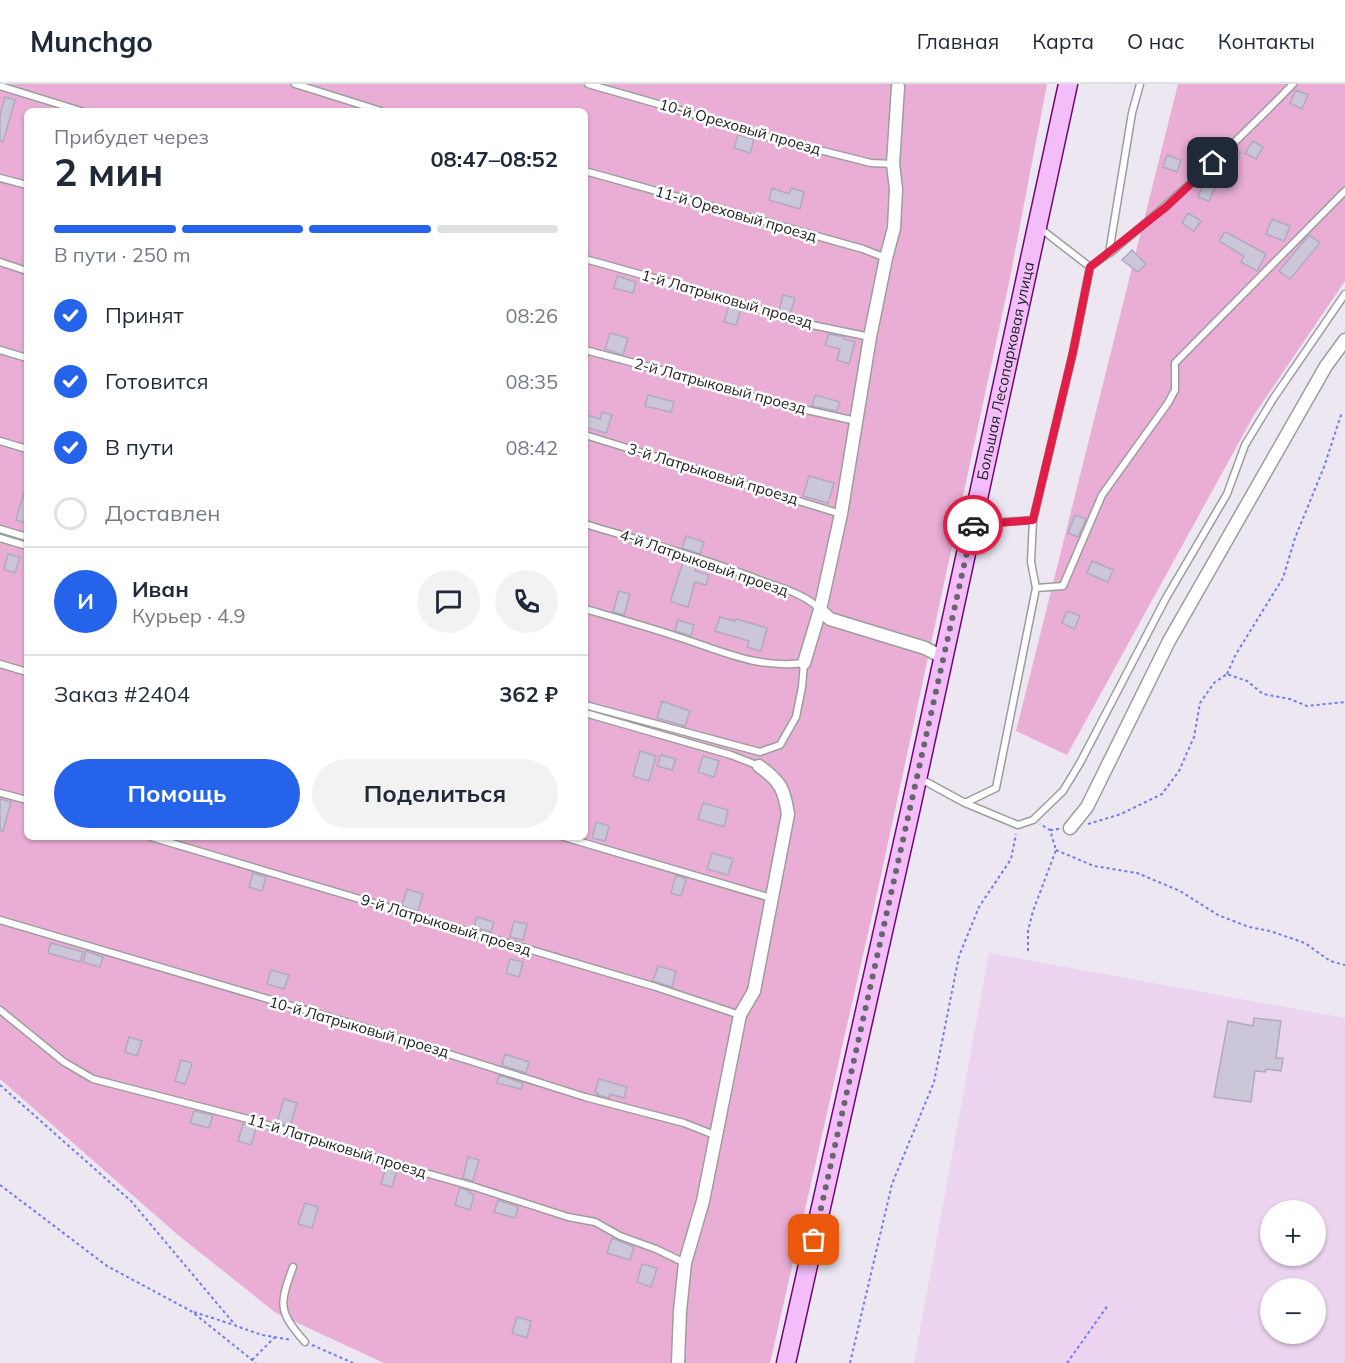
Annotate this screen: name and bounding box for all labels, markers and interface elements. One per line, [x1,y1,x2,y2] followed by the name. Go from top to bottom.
[30,24,153,59] text: Munchgo
[917,28,999,54] text: Главная
[1032,28,1094,54] text: Карта
[1127,28,1185,54] text: О нас
[1218,28,1315,54] text: Контакты
[657,94,823,159] street label: 10-й Ореховый проезд
[54,124,209,149] text: Прибудет через
[1187,137,1238,188] pin
[430,145,558,173] text: 08:47–08:52
[1196,146,1229,179] icon: home
[54,147,163,196] text: 2 мин
[653,181,819,246] street label: 11-й Ореховый проезд
[54,242,190,267] text: В пути · 250 m
[972,260,1038,482] street label: Большая Лесопарковая улица
[639,265,815,332] street label: 1-й Латрыковый проезд
[54,299,87,332] icon: check
[105,301,184,329] text: Принят
[505,303,558,328] text: 08:26
[632,353,808,418] street label: 2-й Латрыковый проезд
[54,365,87,398] icon: check
[105,367,209,395] text: Готовится
[505,369,558,394] text: 08:35
[54,431,87,464] icon: check
[105,433,174,461] text: В пути
[505,435,558,460] text: 08:42
[626,439,801,508] street label: 3-й Латрыковый проезд
[943,495,1003,555] courier
[105,499,221,527] text: Доставлен
[957,509,990,542] icon: car
[617,525,791,600] street label: 4-й Латрыковый проезд
[417,570,480,633] button: chat
[495,570,558,633] button: phone
[132,575,189,603] text: Иван
[77,587,94,615] text: И
[132,603,246,628] text: Курьер · 4.9
[54,680,190,708] text: Заказ #2404
[499,680,558,708] text: 362 ₽
[54,759,300,828] button: Помощь
[312,759,558,828] button: Поделиться
[359,890,534,959] street label: 9-й Латрыковый проезд
[267,992,451,1061] street label: 10-й Латрыковый проезд
[245,1109,429,1182] street label: 11-й Латрыковый проезд
[1260,1200,1326,1344] map controls
[1260,1200,1326,1266] button: +
[788,1214,839,1265] pin
[797,1223,830,1256] icon: bag
[1260,1278,1326,1344] button: −

